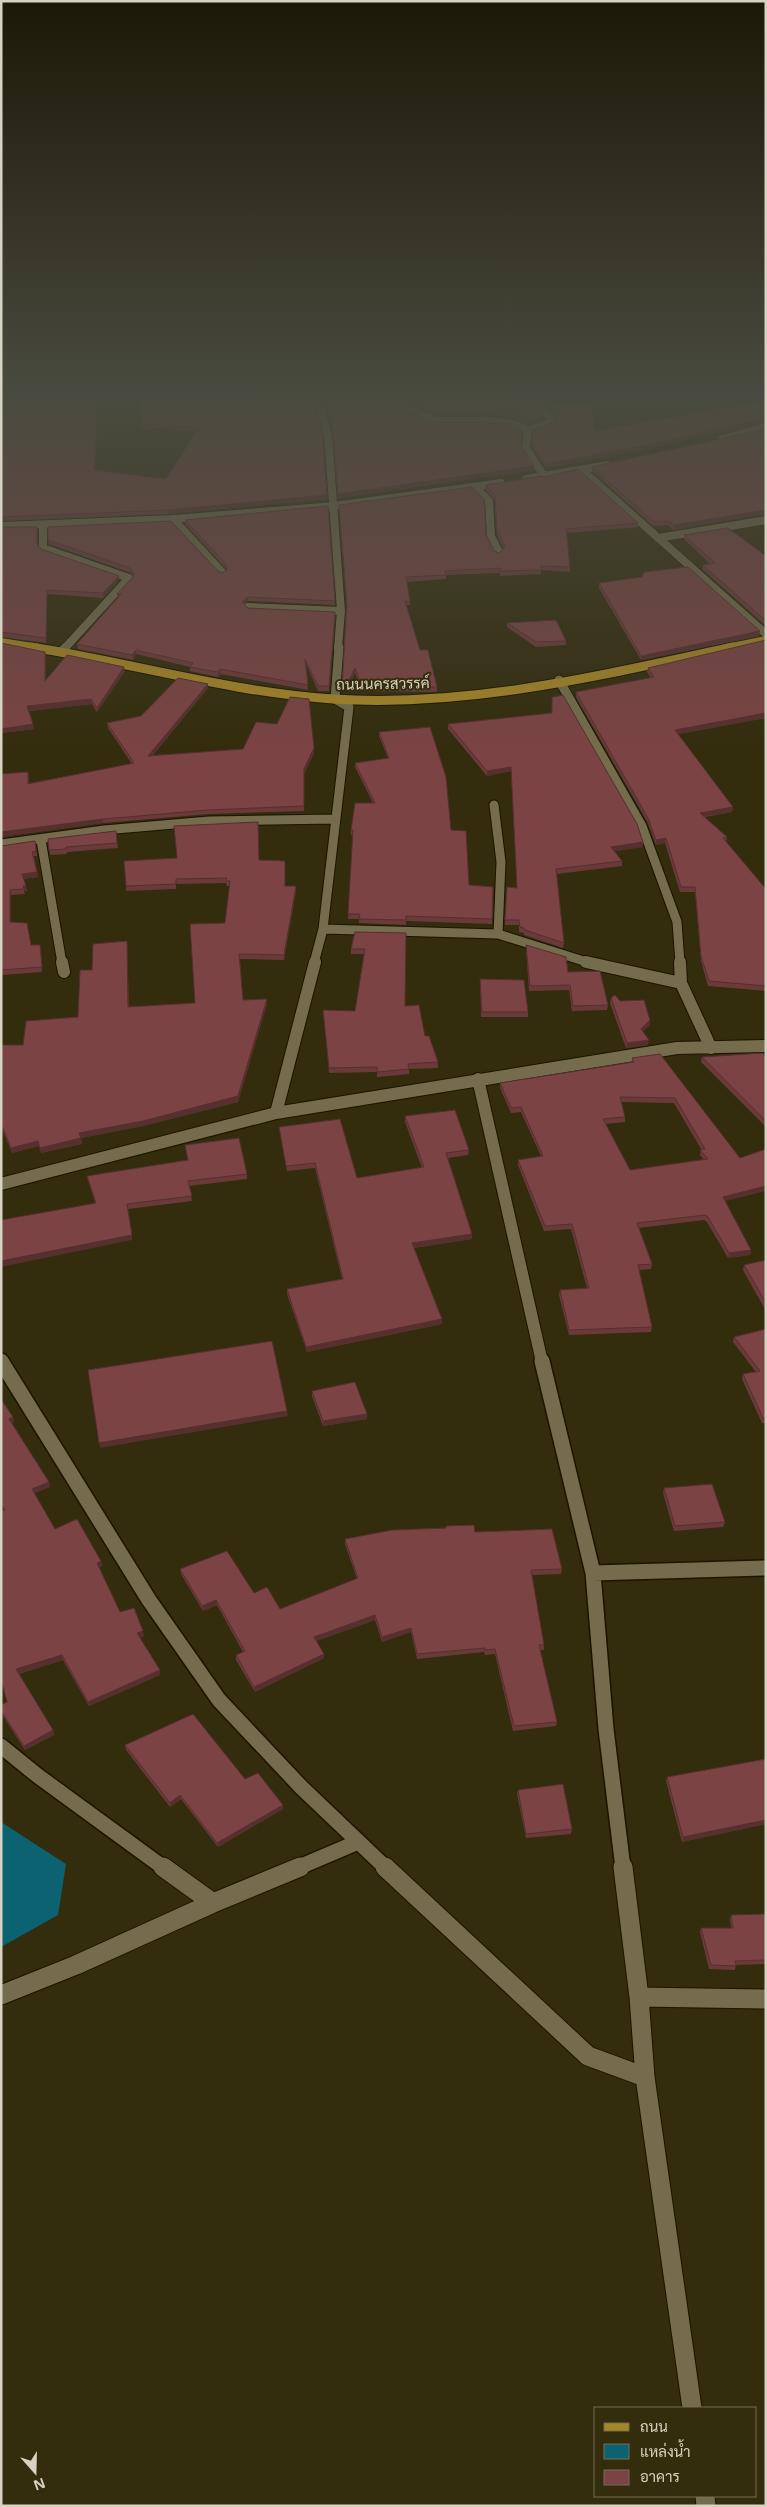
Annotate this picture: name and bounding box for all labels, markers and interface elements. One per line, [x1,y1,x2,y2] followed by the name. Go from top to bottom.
[336,672,430,694] street label: ถนนนครสวรรค์
[594,2407,757,2497] legend
[640,2416,668,2436] text: ถนน
[640,2439,691,2461] text: แหล่งน้ำ
[10,2447,60,2497] north arrow
[640,2466,680,2486] text: อาคาร
[31,2474,48,2496] text: N

